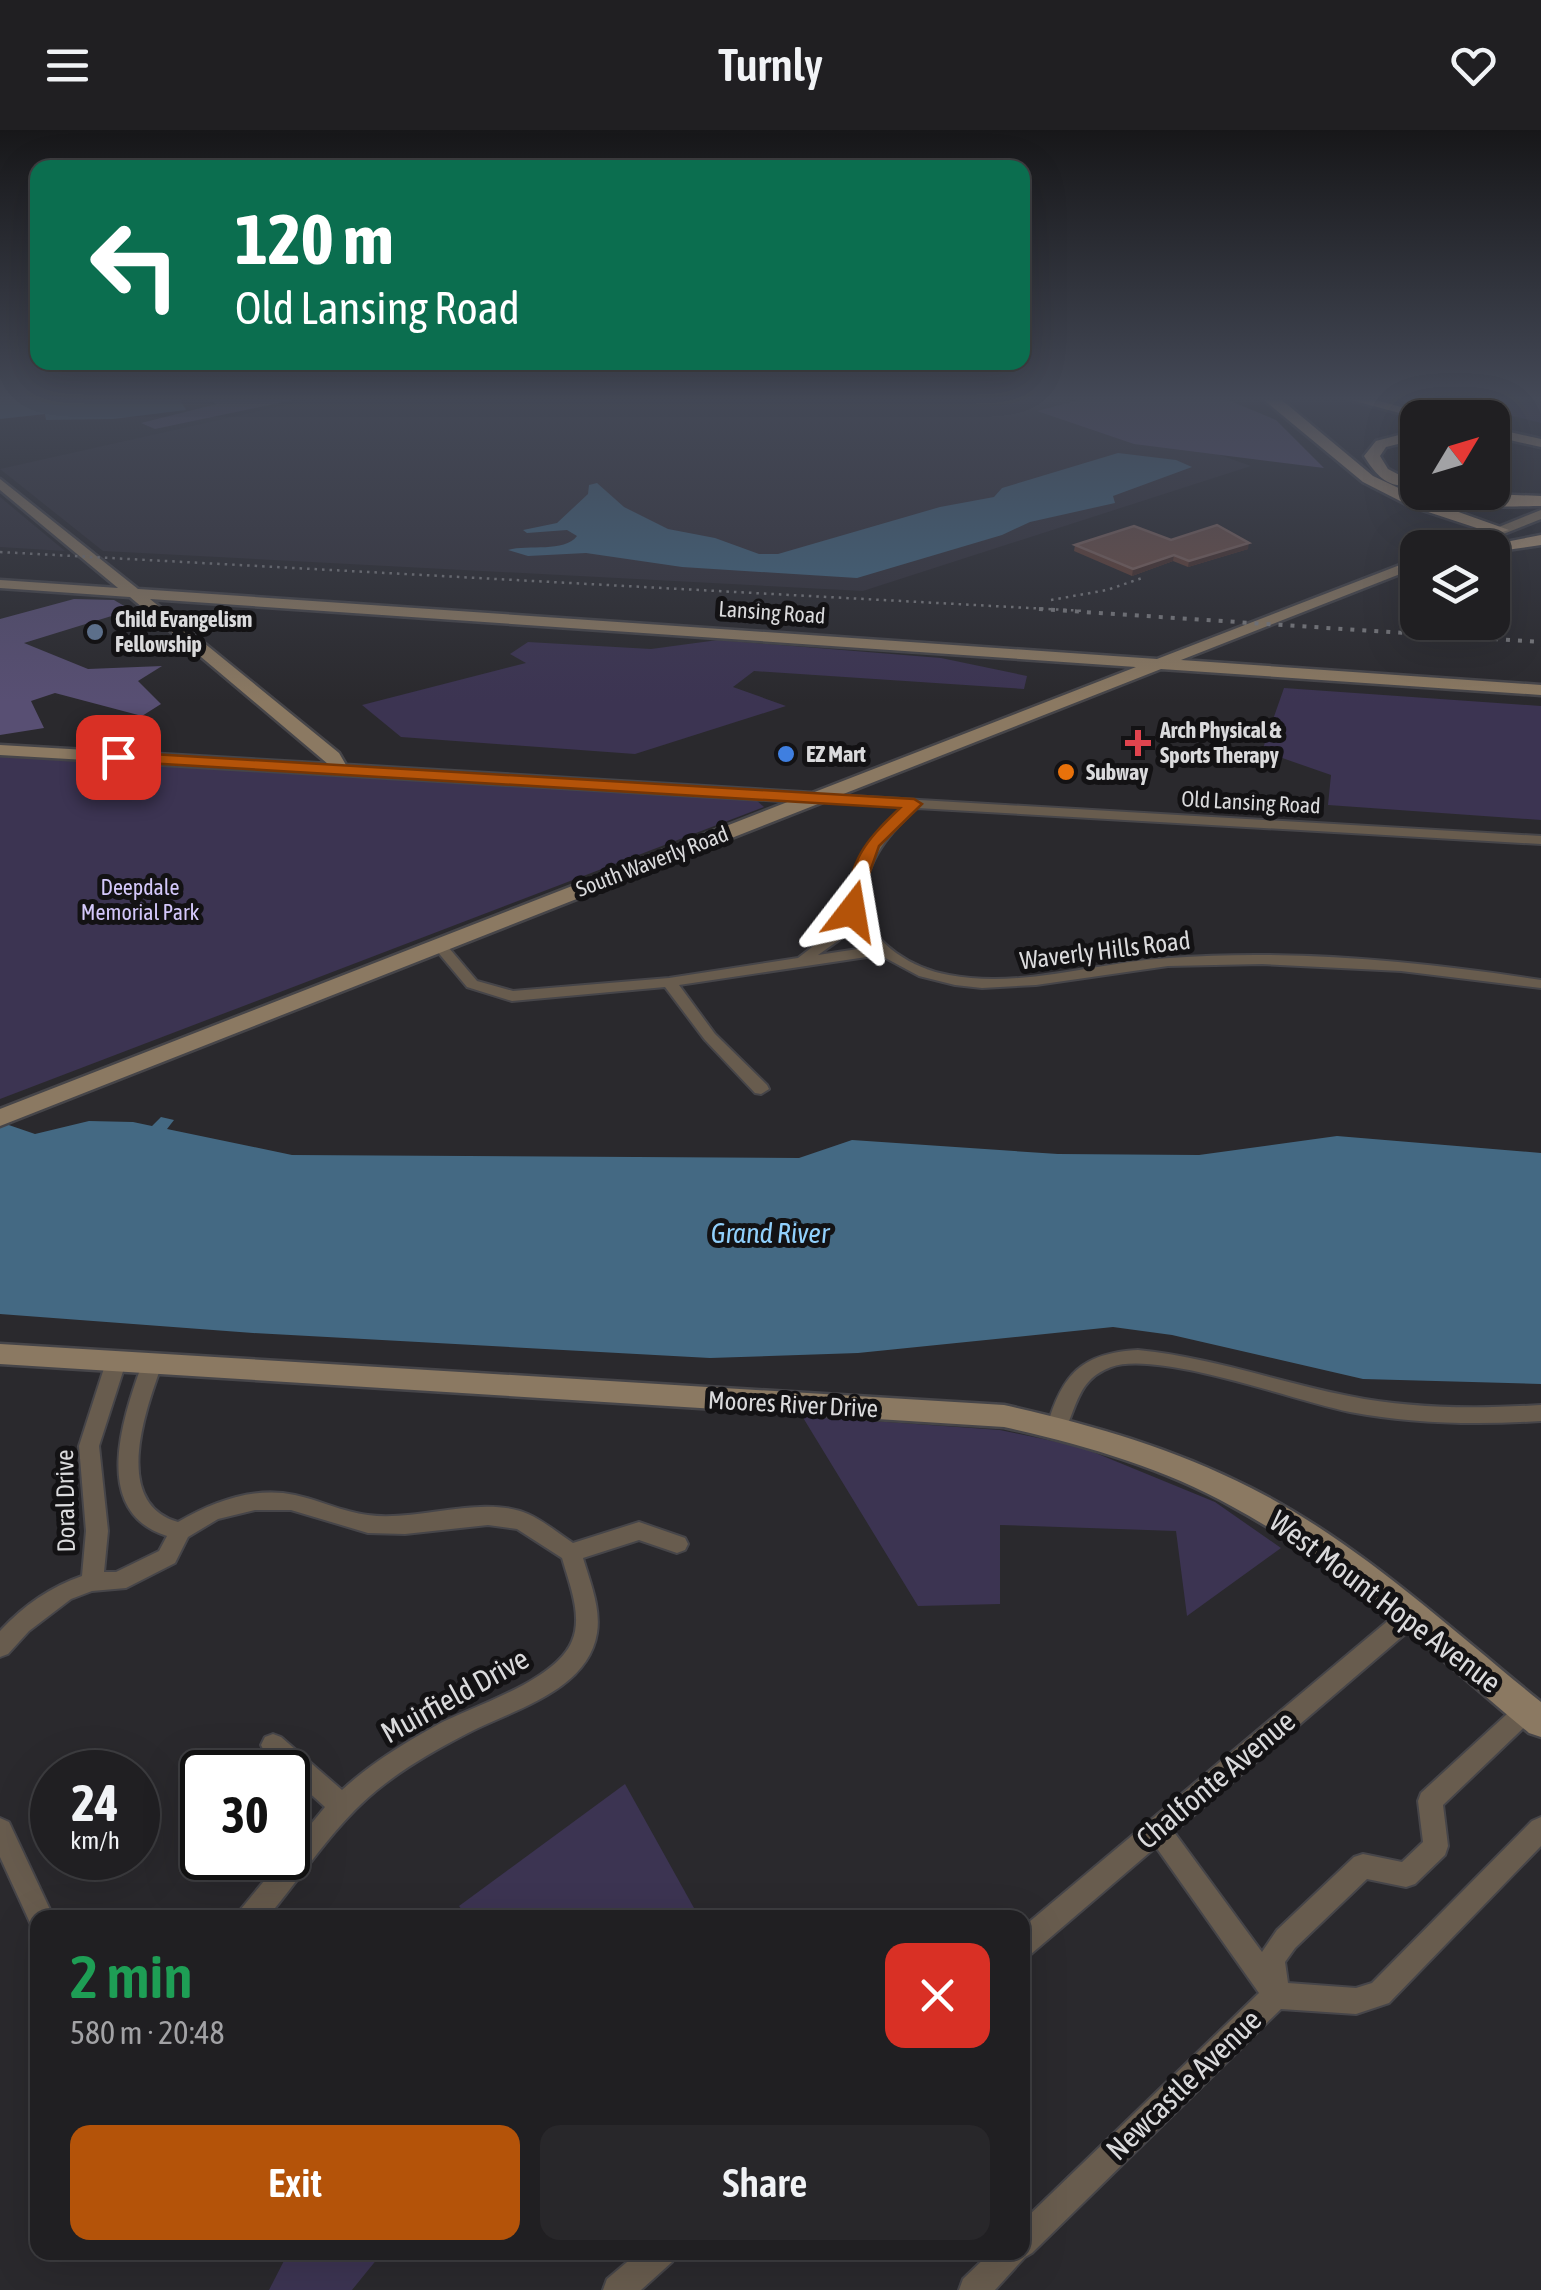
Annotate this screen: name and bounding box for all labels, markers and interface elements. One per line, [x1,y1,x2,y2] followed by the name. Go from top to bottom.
[40,38,95,93] icon: menu
[1446,38,1501,93] icon: heart
[718,39,823,91] text: Turnly
[235,199,394,279] text: 120 m
[70,200,200,330] icon: left
[235,282,520,334] text: Old Lansing Road
[1400,400,1510,510] north arrow
[1400,400,1510,640] map controls
[1400,530,1510,640] button: layers
[718,595,826,629] street label: Lansing Road
[115,606,252,657] place label: Child Evangelism Fellowship
[84,621,106,643] marker: Child Evangelism Fellowship
[76,715,161,800] pin
[1159,717,1282,768] place label: Arch Physical & Sports Therapy
[91,730,146,785] icon: arrive
[1125,730,1151,756] marker: Arch Physical & Sports Therapy
[806,741,867,767] place label: EZ Mart
[775,743,797,765] marker: EZ Mart
[1086,759,1148,785] place label: Subway
[1055,761,1077,783] marker: Subway
[1181,785,1321,819] street label: Old Lansing Road
[572,820,732,902] street label: South Waverly Road
[800,859,904,963] position arrow
[81,874,199,925] park label: Deepdale Memorial Park
[1018,926,1192,974] street label: Waverly Hills Road
[711,1217,831,1249] water label: Grand River
[707,1386,879,1422] street label: Moores River Drive
[50,1449,80,1553] street label: Doral Drive
[1263,1503,1508,1699] street label: West Mount Hope Avenue
[375,1641,534,1750] street label: Muirfield Drive
[1129,1703,1301,1855] street label: Chalfonte Avenue
[180,1750,310,1880] speed limit sign: 30
[71,1774,118,1832] text: 24
[70,1826,120,1854] text: km/h
[70,1942,193,2011] text: 2 min
[885,1943,990,2048] button: close
[1099,2002,1268,2166] street label: Newcastle Avenue
[70,2014,225,2051] text: 580 m · 20:48
[70,2125,520,2240] button: Exit
[540,2125,990,2240] button: Share

